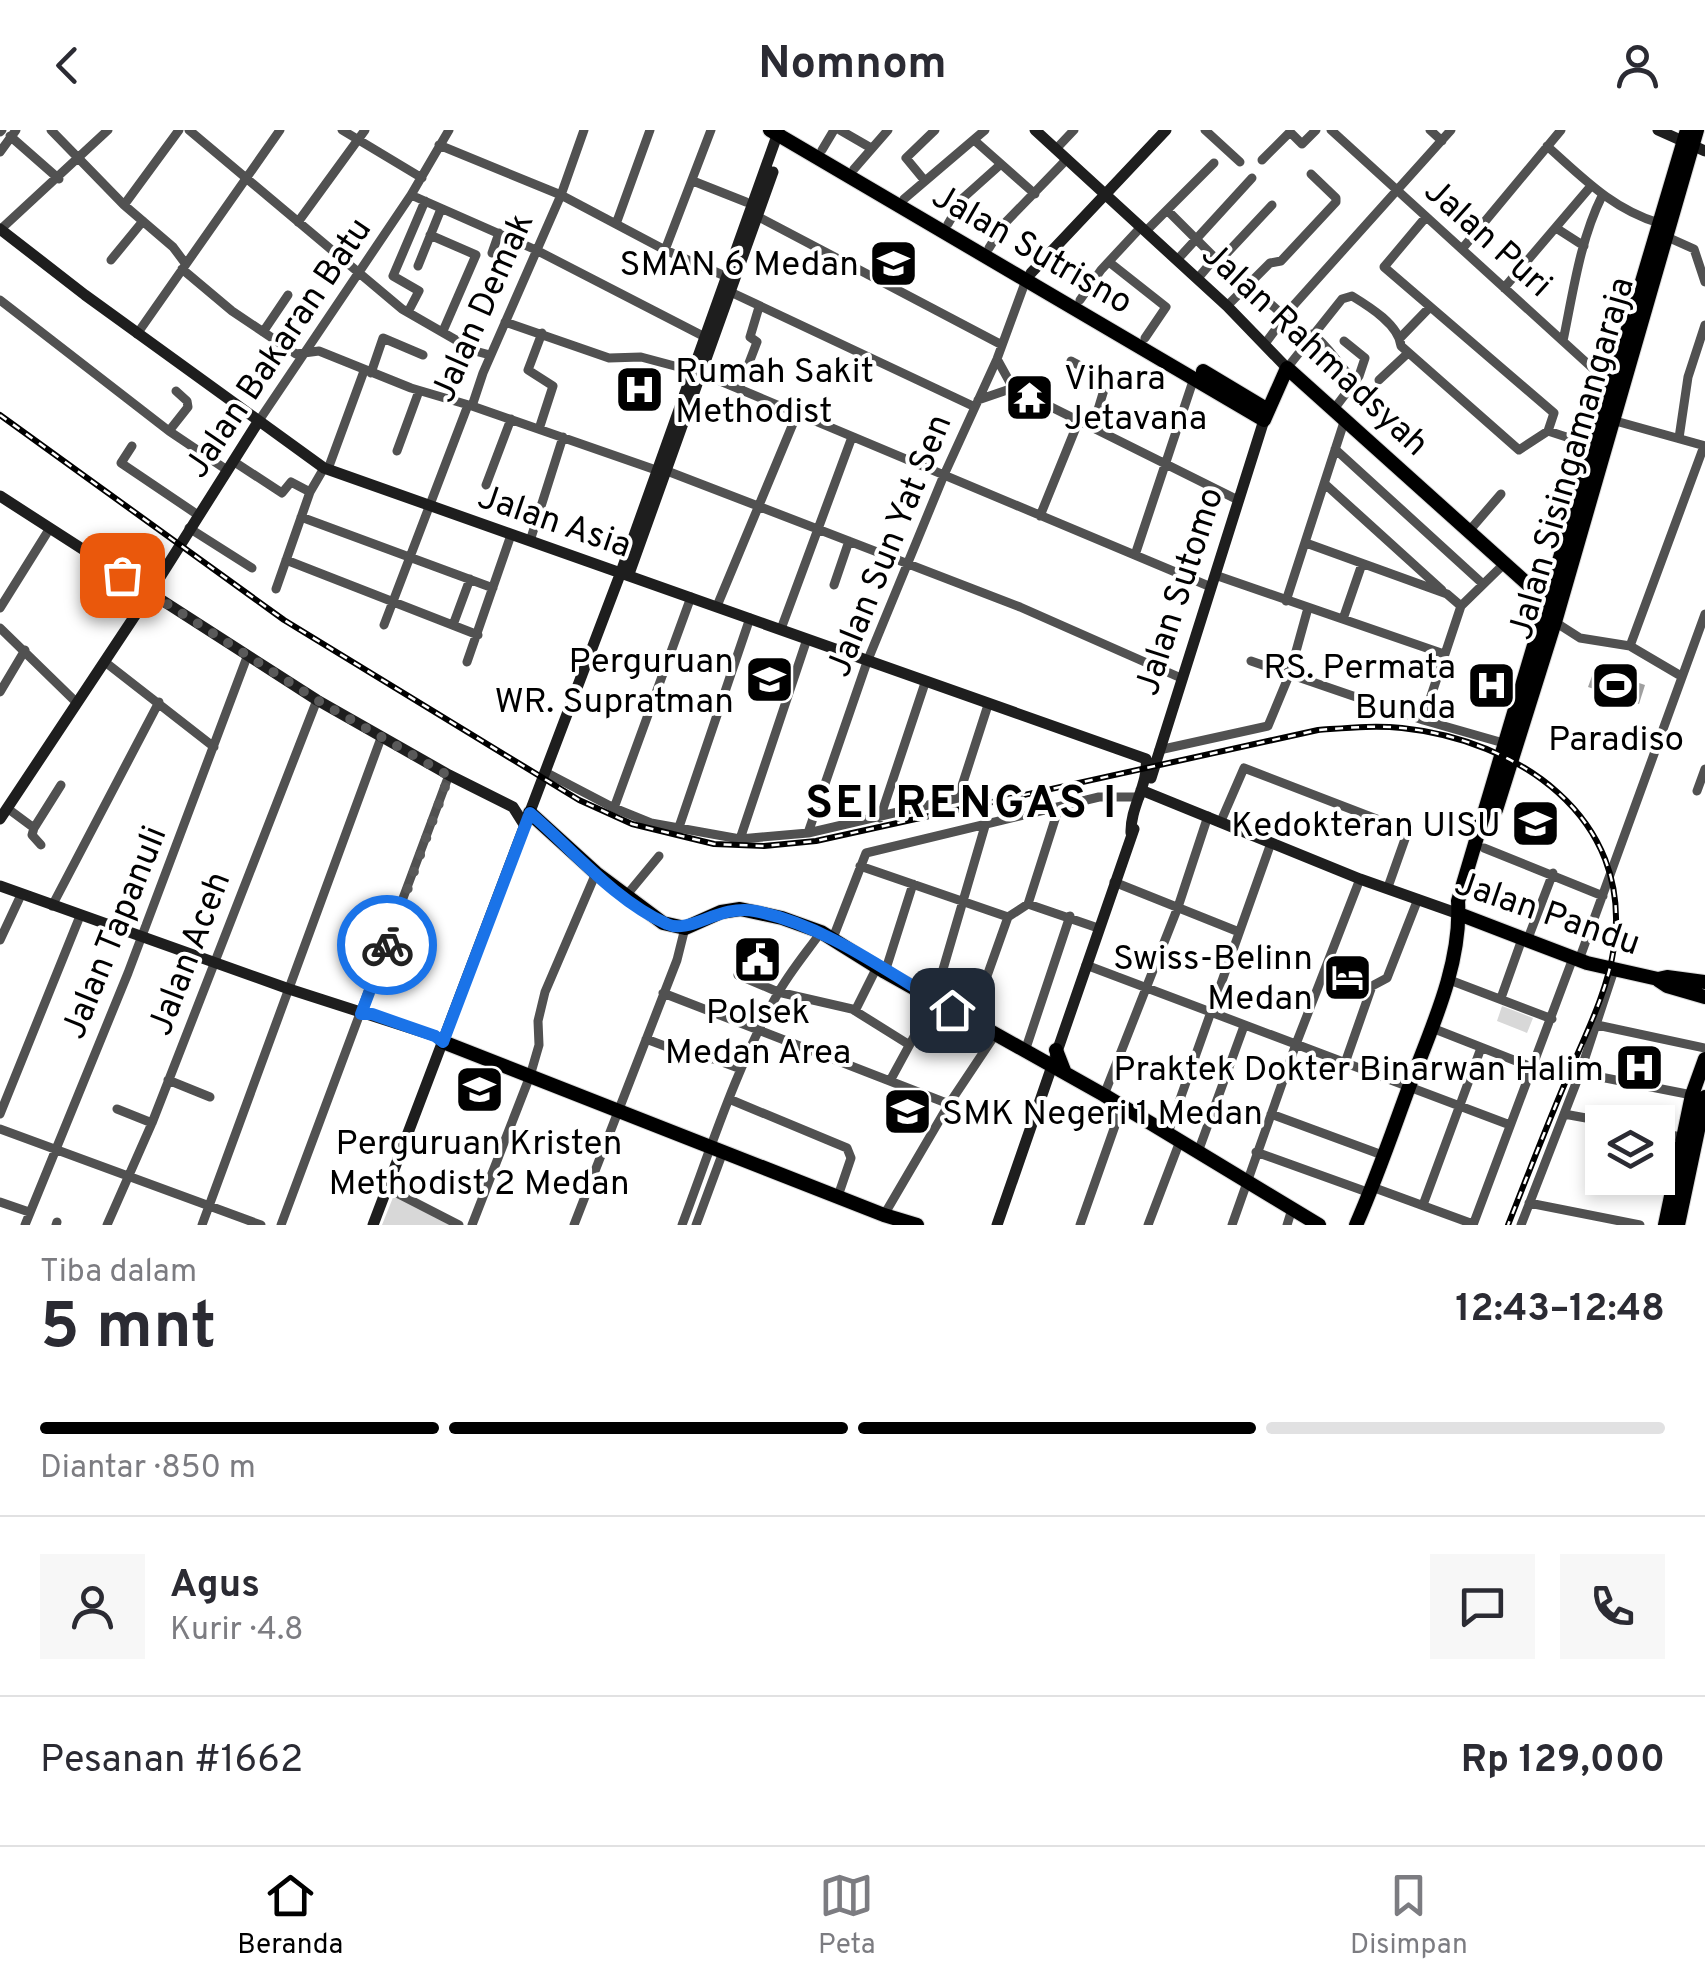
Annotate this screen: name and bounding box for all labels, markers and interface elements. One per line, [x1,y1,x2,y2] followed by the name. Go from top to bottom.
[758,37,947,94] text: Nomnom
[40,38,95,93] icon: back
[1610,38,1665,93] icon: person
[1414,170,1560,308] street label: Jalan Puri
[923,175,1140,326] street label: Jalan Sutrisno
[422,207,545,410] street label: Jalan Demak
[176,210,383,487] street label: Jalan Bakaran Batu
[1191,233,1437,467] street label: Jalan Rahmadsyah
[868,237,920,289] school or university icon: SMAN 6 Medan
[619,244,859,288] place label: SMAN 6 Medan
[1500,272,1646,645] street label: Jalan Sisingamangaraja
[675,351,874,435] place label: Rumah Sakit Methodist
[1064,358,1207,442] place label: Vihara Jetavana
[614,364,666,416] hospital icon: Rumah Sakit Methodist
[1003,371,1055,423] temple icon: Vihara Jetavana
[818,408,964,684] street label: Jalan Sun Yat Sen
[472,476,637,570] street label: Jalan Asia
[1127,482,1235,701] street label: Jalan Sutomo
[80,533,165,618] pin
[95,548,150,603] icon: bag
[495,641,734,725] place label: Perguruan WR. Supratman
[1263,647,1456,731] place label: RS. Permata Bunda
[743,654,795,706] school or university icon: Perguruan WR. Supratman
[1465,660,1517,712] hospital icon: RS. Permata Bunda
[1590,660,1642,712] sports icon: Paradiso
[1548,719,1684,763] place label: Paradiso
[805,777,1119,834] district label: SEI RENGAS I
[1510,798,1562,850] school or university icon: Kedokteran UISU
[1231,805,1501,849] place label: Kedokteran UISU
[53,820,178,1046] street label: Jalan Tapanuli
[1448,863,1646,967] street label: Jalan Pandu
[139,866,242,1042] street label: Jalan Aceh
[337,895,437,995] courier
[360,918,415,973] icon: bike
[732,933,784,985] public building icon: Polsek Medan Area
[1113,938,1313,1022] place label: Swiss-Belinn Medan
[1322,951,1374,1003] hotel icon: Swiss-Belinn Medan
[910,968,995,1053] pin
[925,983,980,1038] icon: home
[665,992,851,1076] place label: Polsek Medan Area
[1613,1042,1665,1094] hospital icon: Praktek Dokter Binarwan Halim
[1113,1049,1604,1093] place label: Praktek Dokter Binarwan Halim
[453,1064,505,1116] school or university icon: Perguruan Kristen Methodist 2 Medan
[881,1086,933,1138] school or university icon: SMK Negeri 1 Medan
[942,1093,1263,1137] place label: SMK Negeri 1 Medan
[1585,1105,1675,1195] map controls
[1585,1105,1675,1195] button: layers
[328,1123,630,1207] place label: Perguruan Kristen Methodist 2 Medan
[40,1253,197,1293] text: Tiba dalam
[1455,1286,1665,1335] text: 12:43–12:48
[40,1289,216,1371] text: 5 mnt
[40,1449,256,1489] text: Diantar · 850 m
[40,1554,145,1659] button: person
[1430,1554,1535,1659] button: chat
[1560,1554,1665,1659] button: phone
[170,1562,260,1611] text: Agus
[170,1611,304,1651] text: Kurir · 4.8
[40,1737,303,1786] text: Pesanan #1662
[1461,1737,1665,1786] text: Rp 129,000
[237,1868,343,1964] tab: Beranda
[818,1868,875,1964] tab: Peta
[1350,1868,1468,1964] tab: Disimpan

